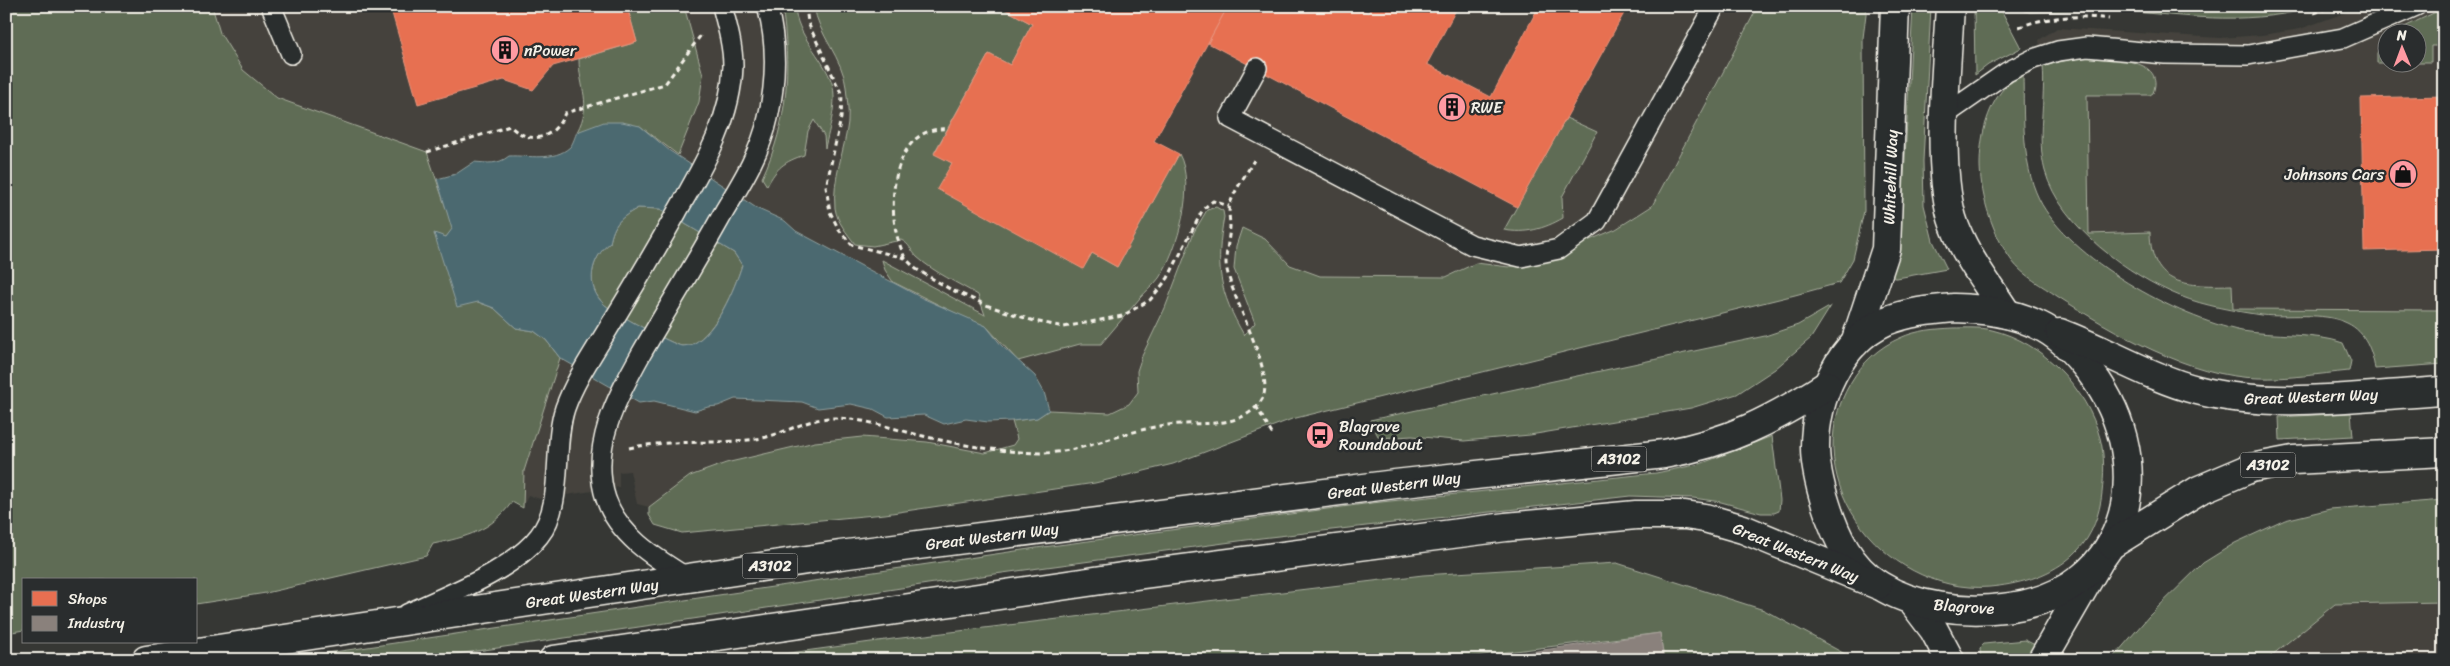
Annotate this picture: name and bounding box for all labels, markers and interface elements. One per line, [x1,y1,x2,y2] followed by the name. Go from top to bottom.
[2378,22,2428,72] north arrow
[2396,23,2407,48] text: N
[490,35,520,65] building icon: nPower
[524,36,578,65] place label: nPower
[1437,92,1467,122] building icon: RWE
[1471,93,1503,122] place label: RWE
[1874,128,1907,225] street label: Whitehill Way
[2388,159,2418,189] shop icon: Johnsons Cars
[2284,160,2385,189] place label: Johnsons Cars
[2244,380,2379,413] street label: Great Western Way
[1339,412,1423,459] place label: Blagrove Roundabout
[1305,420,1335,450] bus stop icon: Blagrove Roundabout
[1592,446,1646,472] road number: A3102
[2240,452,2296,478] road number: A3102
[1326,463,1463,508] street label: Great Western Way
[924,514,1061,559] street label: Great Western Way
[1728,514,1864,591] street label: Great Western Way
[742,554,798,578] road number: A3102
[524,570,661,617] street label: Great Western Way
[22,578,198,644] legend
[68,586,108,612] text: Shops
[1933,590,1995,623] street label: Blagrove
[67,610,125,636] text: Industry

